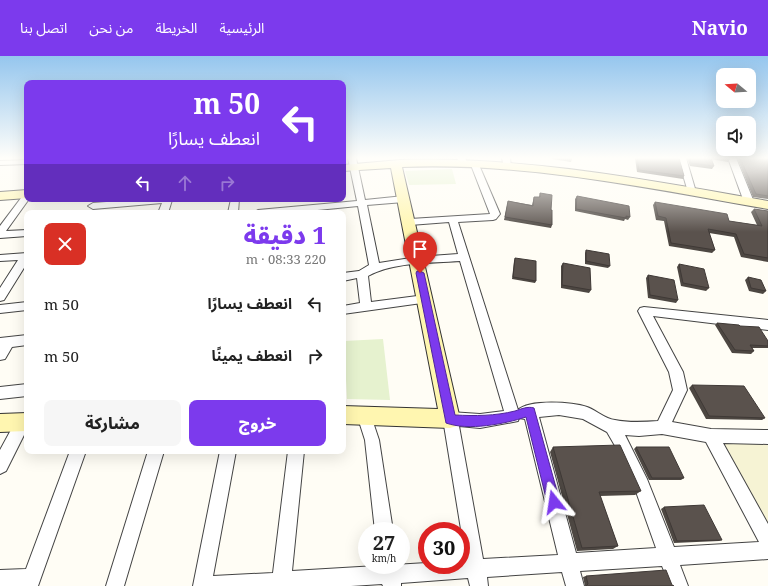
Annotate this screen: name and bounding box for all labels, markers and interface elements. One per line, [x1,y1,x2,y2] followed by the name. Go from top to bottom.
[692,15,748,41] text: Navio
[20,18,67,37] text: اتصل بنا
[89,18,133,37] text: من نحن
[155,18,197,37] text: الخريطة
[219,18,264,37] text: الرئيسية
[716,68,756,108] north arrow
[716,68,756,156] map controls
[193,84,260,122] text: 50 m
[274,96,326,148] icon: left
[716,116,756,156] button: sound
[168,126,260,150] text: انعطف يسارًا
[132,172,154,194] icon: left
[174,172,196,194] icon: ahead
[216,172,238,194] icon: right
[243,218,326,251] text: 1 دقيقة
[44,223,86,265] button: close
[403,232,437,273] pin
[409,238,431,260] icon: arrive
[246,250,326,268] text: 220 m · 08:33
[208,293,292,313] text: انعطف يسارًا
[304,293,326,315] icon: left
[44,294,79,314] text: 50 m
[211,345,292,365] text: انعطف يمينًا
[304,345,326,367] icon: right
[44,346,79,366] text: 50 m
[44,400,181,446] button: مشاركة
[189,400,326,446] button: خروج
[533,481,575,523] position arrow
[418,522,470,574] speed limit sign: 30
[373,529,395,556] text: 27
[372,551,396,565] text: km/h

